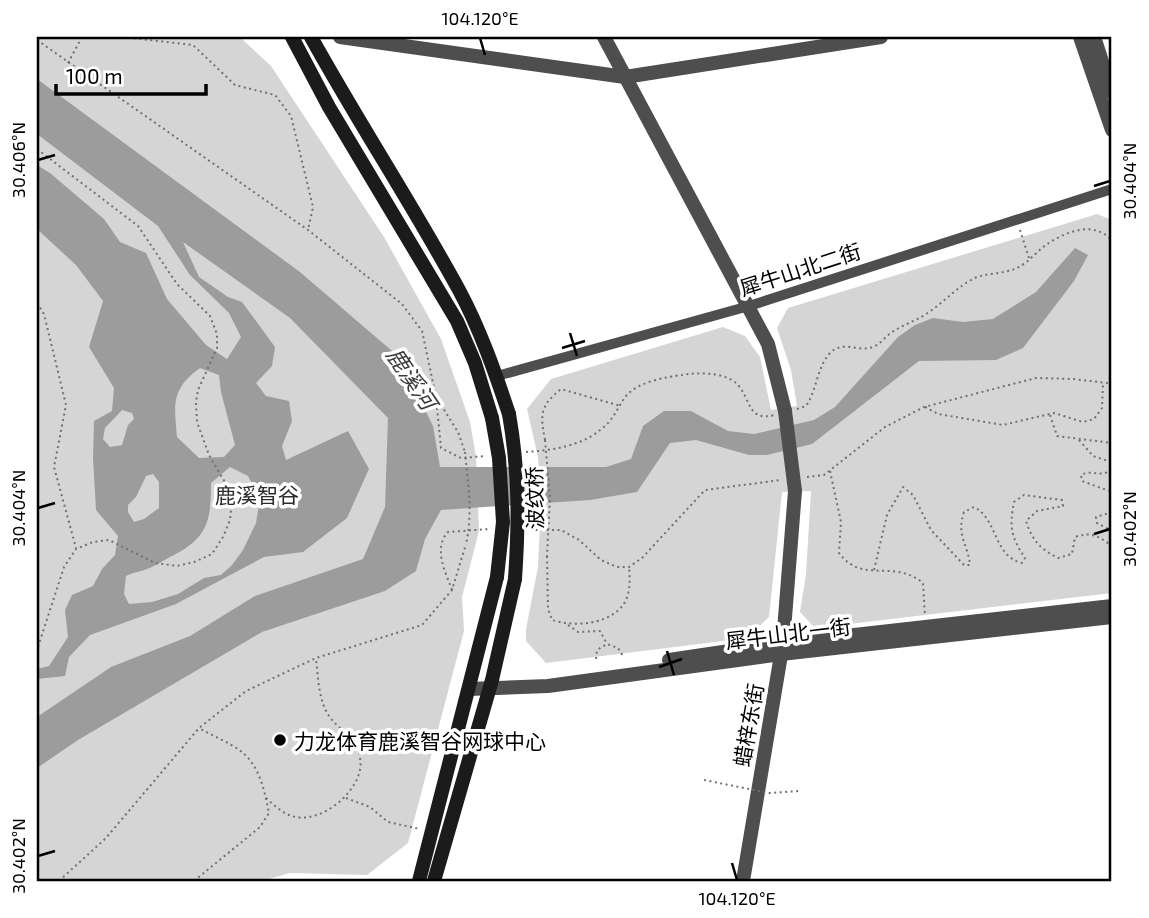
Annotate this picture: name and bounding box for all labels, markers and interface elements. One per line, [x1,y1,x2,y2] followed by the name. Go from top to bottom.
[441,7,519,29] text: 104.120°E
[56,52,206,96] scale bar
[66,63,123,88] text: 100 m
[7,122,29,198] text: 30.406°N
[1118,142,1140,220] text: 30.404°N
[736,238,864,300] street label: 犀牛山北二街
[381,342,445,418] water label: 鹿溪河
[521,466,547,530] street label: 波纹桥
[7,469,29,547] text: 30.404°N
[215,482,299,507] park label: 鹿溪智谷
[1118,491,1140,567] text: 30.402°N
[724,613,852,653] street label: 犀牛山北一街
[728,681,768,769] street label: 蜡梓东街
[294,728,546,753] place label: 力龙体育鹿溪智谷网球中心
[272,732,288,748] marker: 力龙体育鹿溪智谷网球中心
[7,818,29,894] text: 30.402°N
[698,887,776,909] text: 104.120°E

